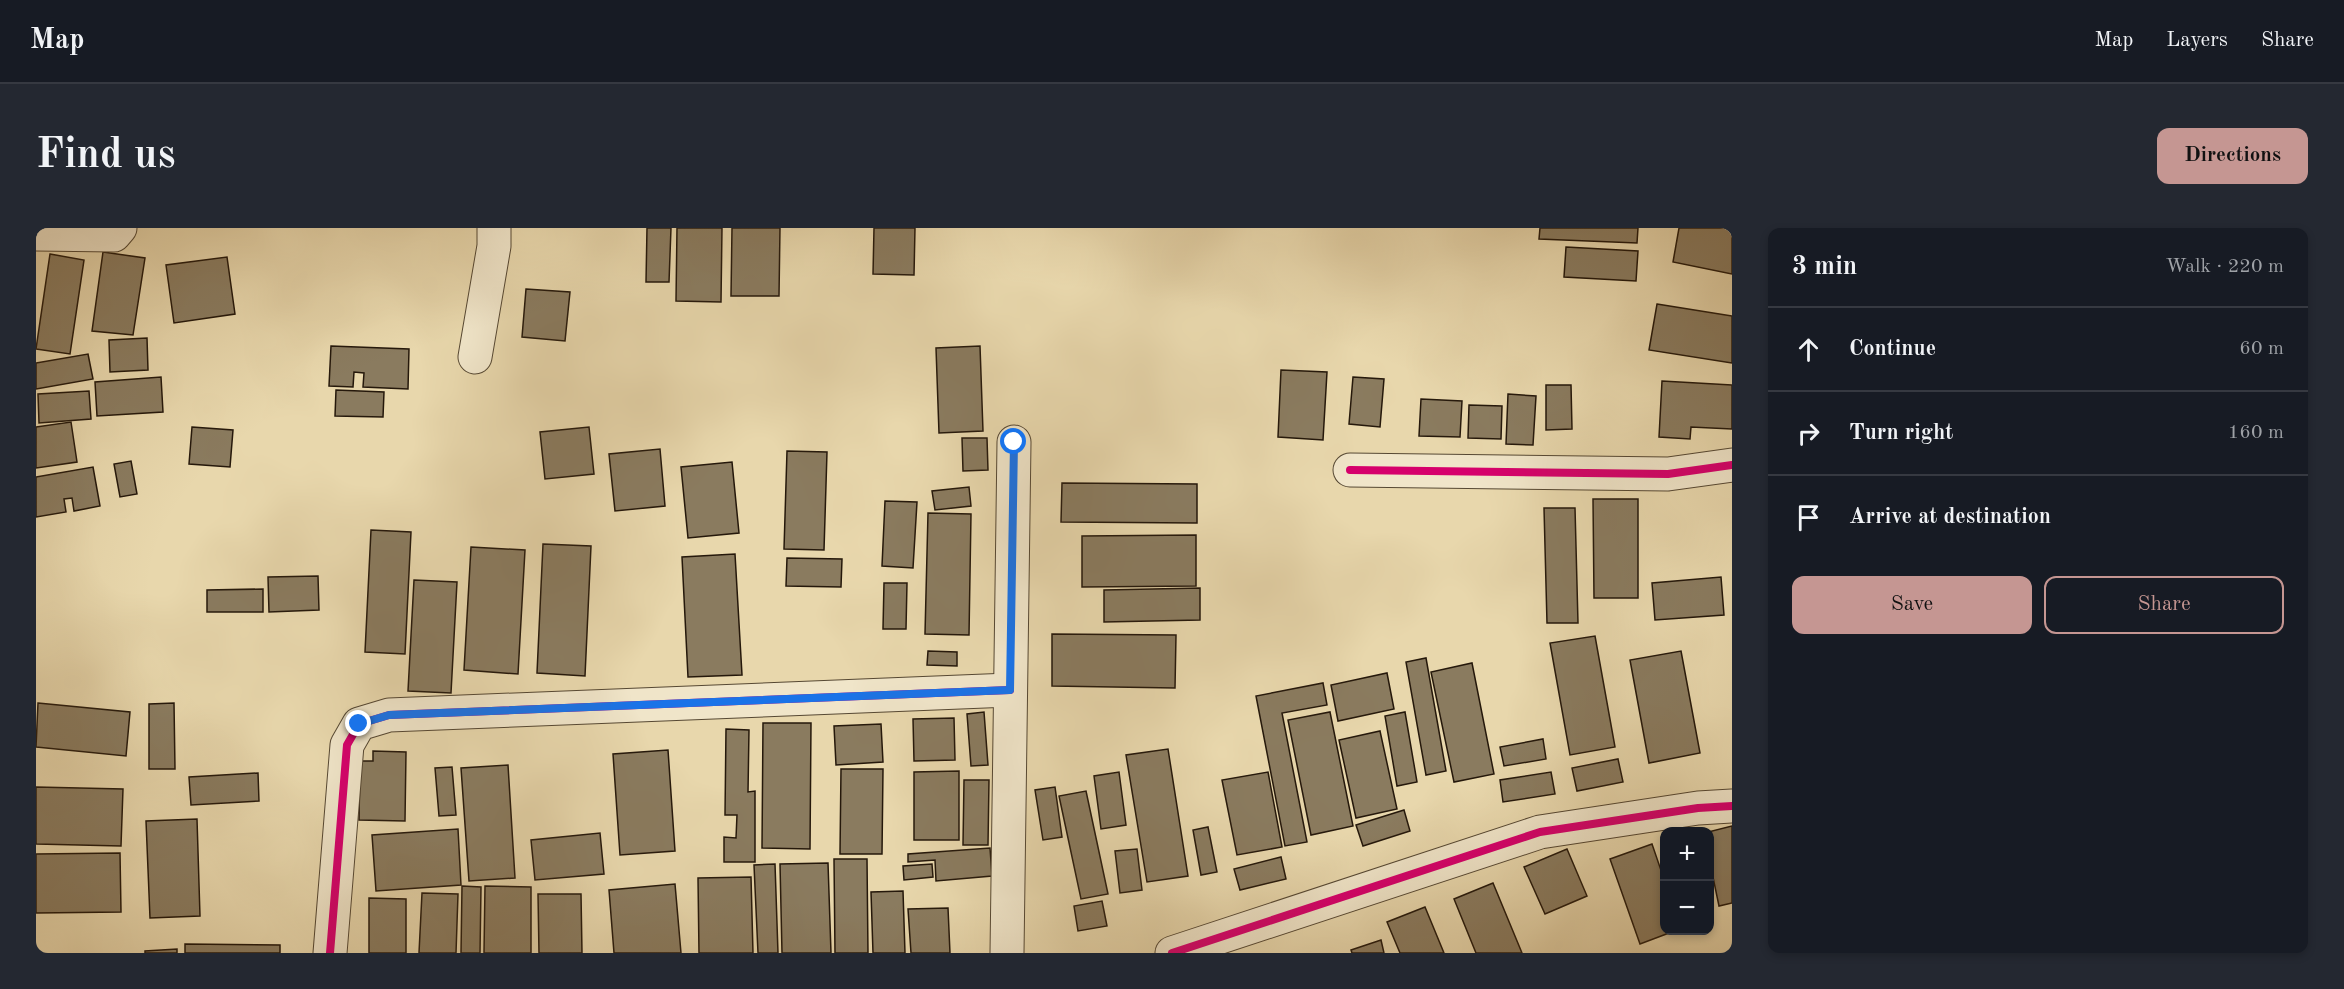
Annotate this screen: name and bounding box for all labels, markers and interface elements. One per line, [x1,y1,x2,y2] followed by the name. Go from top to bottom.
[30,27,84,55] text: Map
[2094,30,2133,51] text: Map
[2166,30,2228,51] text: Layers
[2261,30,2314,51] text: Share
[2157,128,2308,184] button: Directions
[36,135,175,177] text: Find us
[1792,254,1857,280] text: 3 min
[2165,257,2284,277] text: Walk · 220 m
[1792,333,1825,366] icon: ahead
[1849,338,1936,360] text: Continue
[2239,339,2284,359] text: 60 m
[1792,417,1825,450] icon: right
[1849,422,1953,444] text: Turn right
[2228,423,2284,443] text: 160 m
[1000,428,1026,454] route start
[1792,501,1825,534] icon: arrive
[1849,506,2051,528] text: Arrive at destination
[1792,576,2032,634] button: Save
[2044,576,2284,634] button: Share
[345,710,371,736] route end
[1660,827,1714,935] map controls
[1660,827,1714,881] button: +
[1660,881,1714,935] button: −

